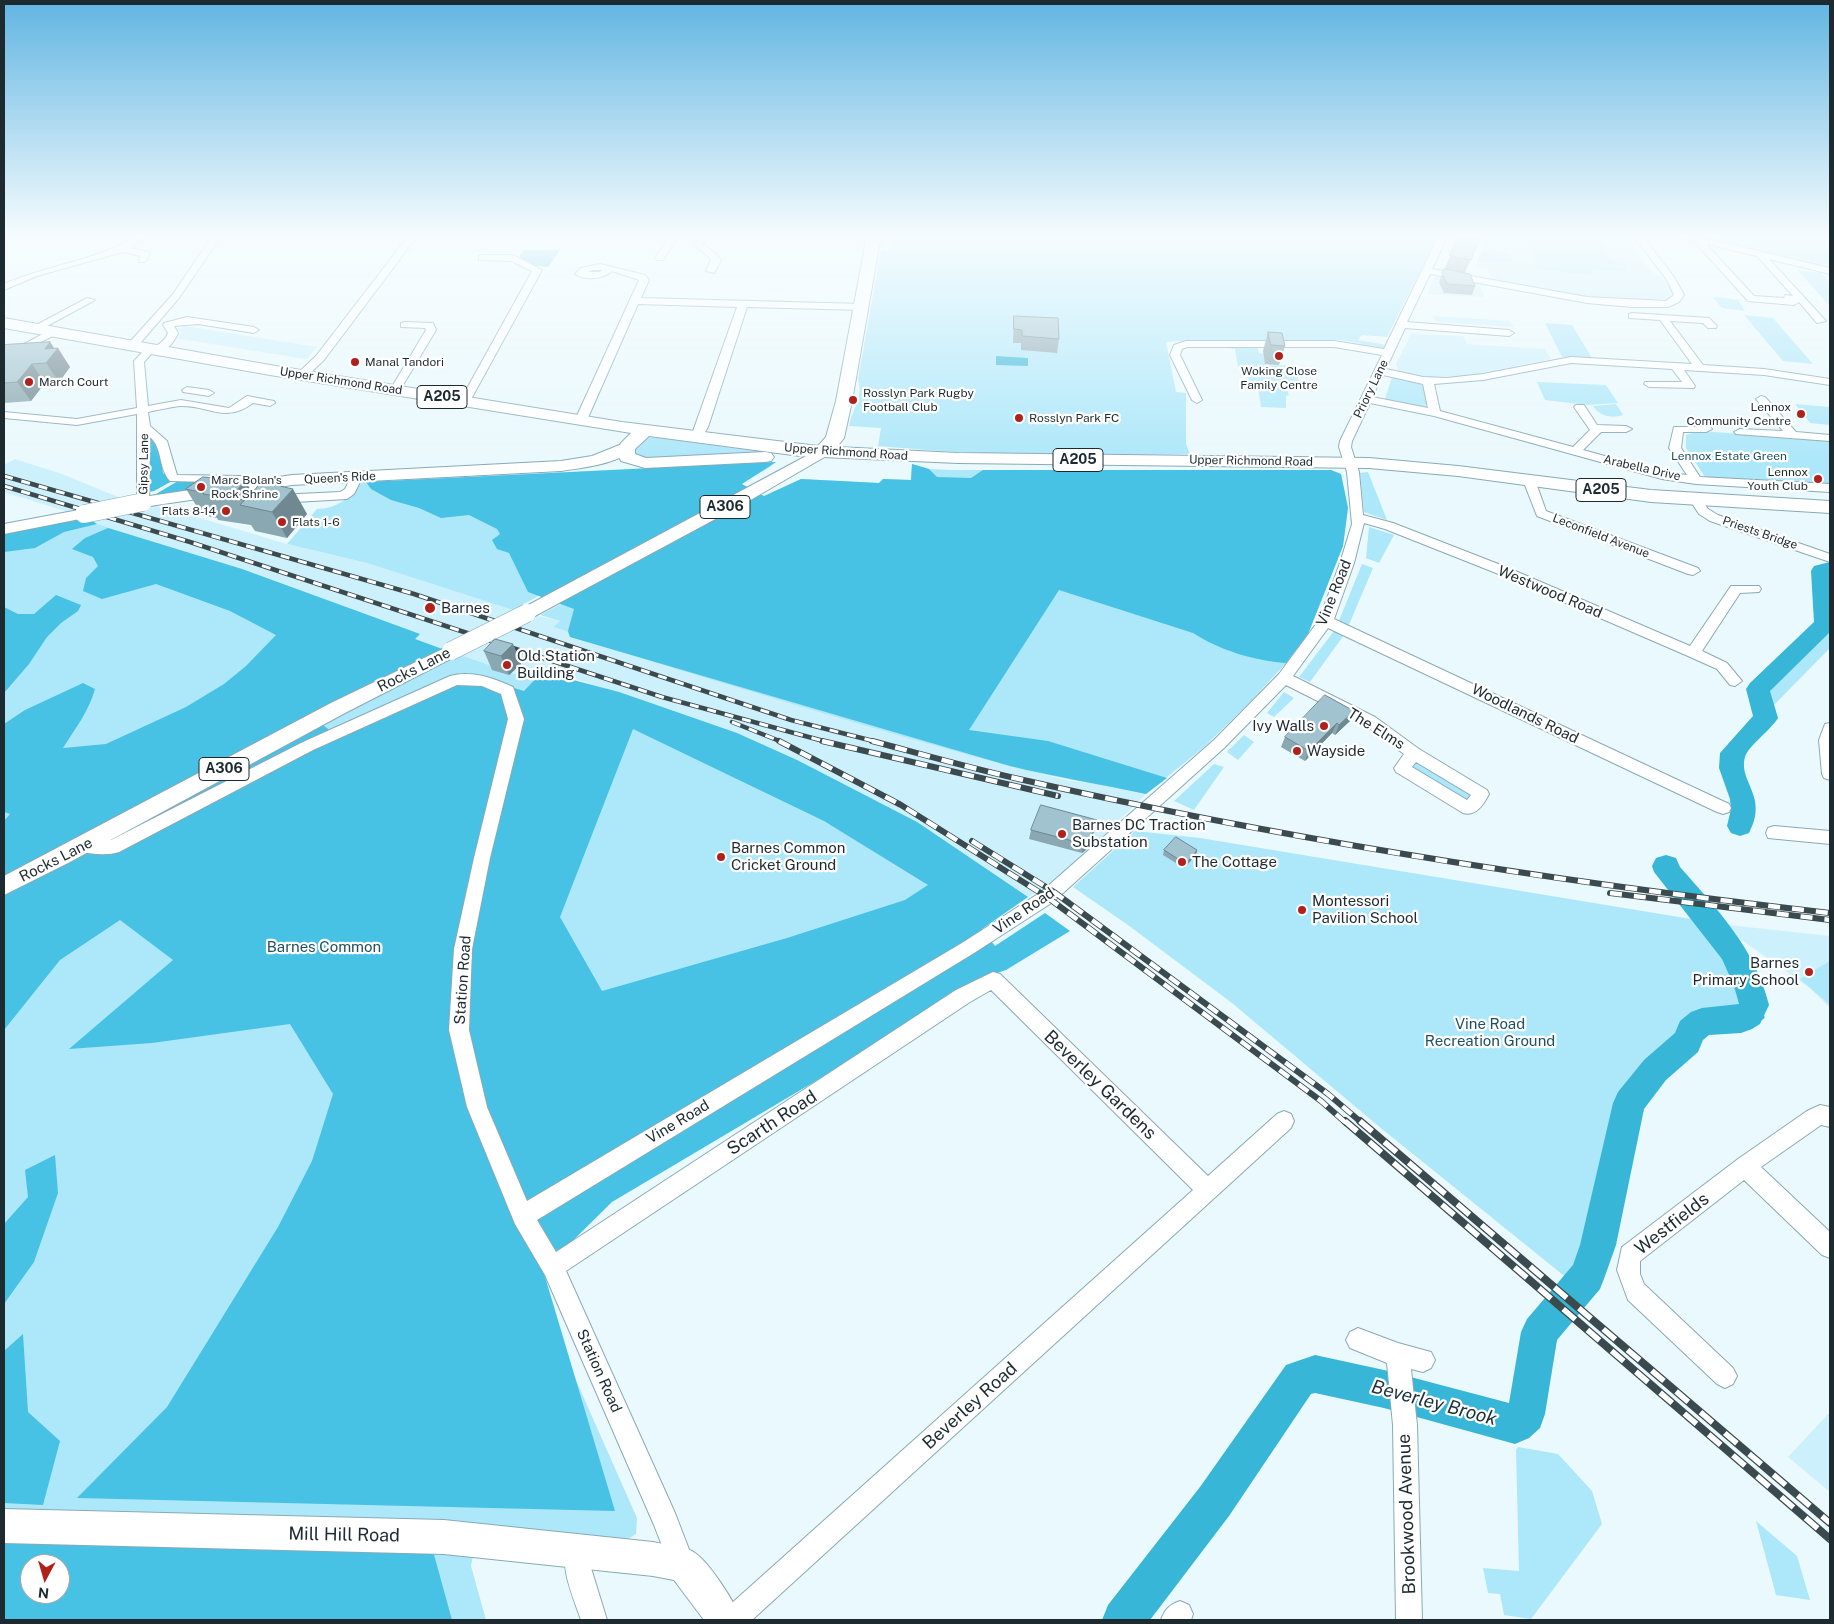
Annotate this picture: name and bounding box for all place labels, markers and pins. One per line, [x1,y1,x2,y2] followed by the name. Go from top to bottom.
[1273,350,1285,362] marker: Woking Close Family Centre
[365,355,444,369] place label: Manal Tandori
[349,356,361,368] marker: Manal Tandori
[1240,364,1318,392] place label: Woking Close Family Centre
[39,375,108,389] place label: March Court
[23,376,35,388] marker: March Court
[863,386,974,414] place label: Rosslyn Park Rugby Football Club
[847,394,859,406] marker: Rosslyn Park Rugby Football Club
[1687,400,1791,428] place label: Lennox Community Centre
[1795,408,1807,420] marker: Lennox Community Centre
[1029,411,1119,425] place label: Rosslyn Park FC
[1013,412,1025,424] marker: Rosslyn Park FC
[1747,465,1808,493] place label: Lennox Youth Club
[211,473,282,501] place label: Marc Bolan's Rock Shrine
[1812,473,1824,485] marker: Lennox Youth Club
[195,481,207,493] marker: Marc Bolan's Rock Shrine
[161,504,216,518] place label: Flats 8-14
[220,505,232,517] marker: Flats 8-14
[292,515,340,529] place label: Flats 1-6
[276,516,288,528] marker: Flats 1-6
[441,599,490,617] place label: Barnes
[423,601,437,615] marker: Barnes
[517,647,595,682] place label: Old Station Building
[501,659,513,671] marker: Old Station Building
[1252,717,1314,735] place label: Ivy Walls
[1318,720,1330,732] marker: Ivy Walls
[1307,742,1365,760] place label: Wayside
[1291,745,1303,757] marker: Wayside
[1072,816,1206,851] place label: Barnes DC Traction Substation
[1056,828,1068,840] marker: Barnes DC Traction Substation
[731,839,845,874] place label: Barnes Common Cricket Ground
[715,851,727,863] marker: Barnes Common Cricket Ground
[1192,853,1277,871] place label: The Cottage
[1176,856,1188,868] marker: The Cottage
[1312,892,1418,927] place label: Montessori Pavilion School
[1296,904,1308,916] marker: Montessori Pavilion School
[1693,954,1799,989] place label: Barnes Primary School
[1803,966,1815,978] marker: Barnes Primary School

